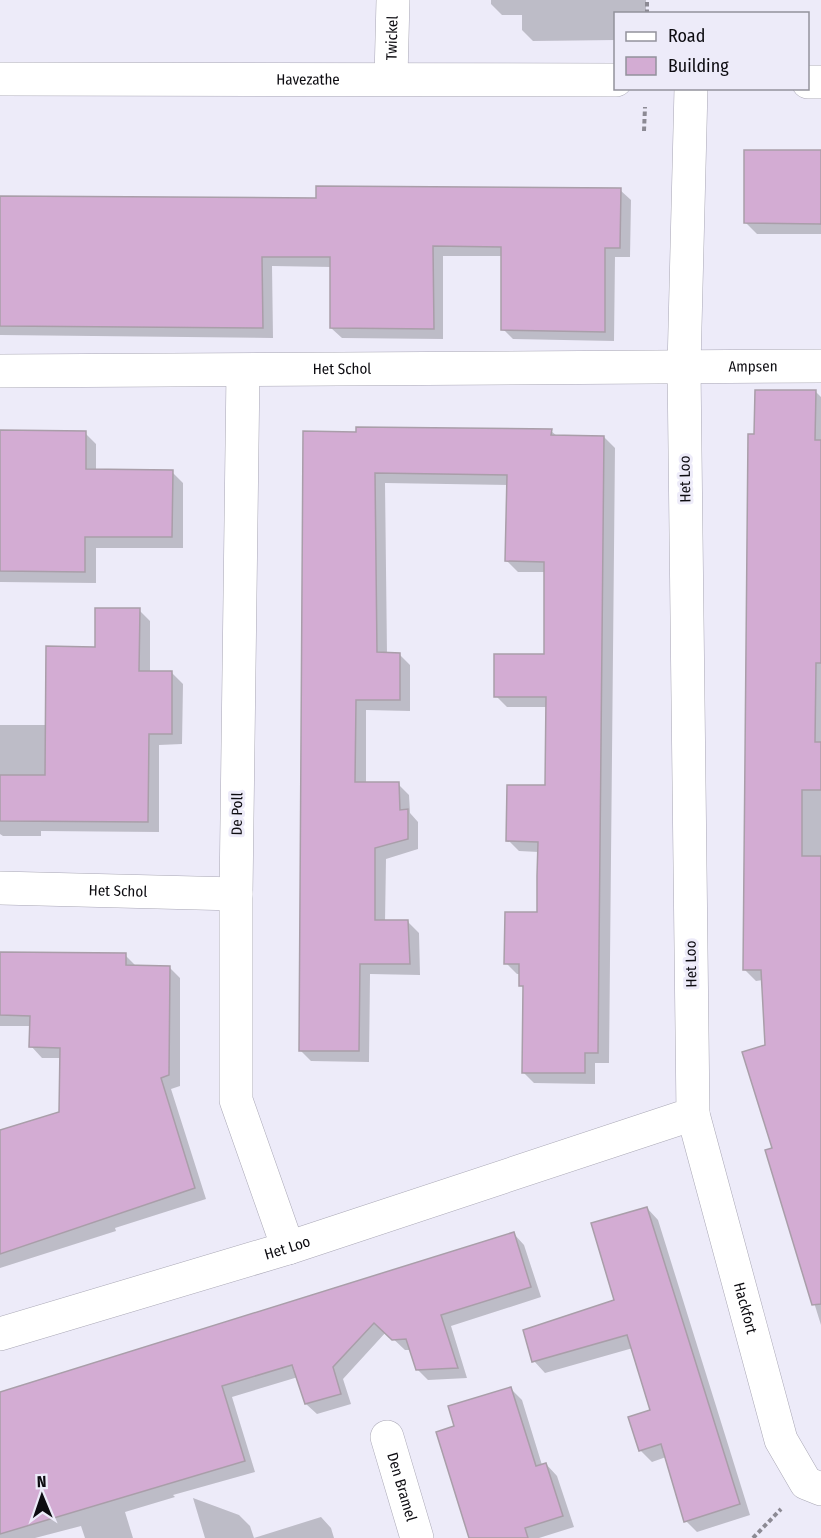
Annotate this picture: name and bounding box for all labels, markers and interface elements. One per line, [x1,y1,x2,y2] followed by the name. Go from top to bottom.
[614,12,809,90] legend
[382,15,402,61] street label: Twickel
[668,25,705,47] text: Road
[668,55,729,77] text: Building
[276,70,340,89] street label: Havezathe
[728,357,778,376] street label: Ampsen
[313,360,371,378] street label: Het Schol
[676,455,694,503] street label: Het Loo
[228,792,246,836] street label: De Poll
[88,881,148,901] street label: Het Schol
[682,940,700,988] street label: Het Loo
[262,1232,313,1264] street label: Het Loo
[730,1280,761,1336] street label: Hackfort
[383,1450,421,1523] street label: Den Bramel
[12,1466,72,1526] north arrow
[36,1472,47,1491] text: N

